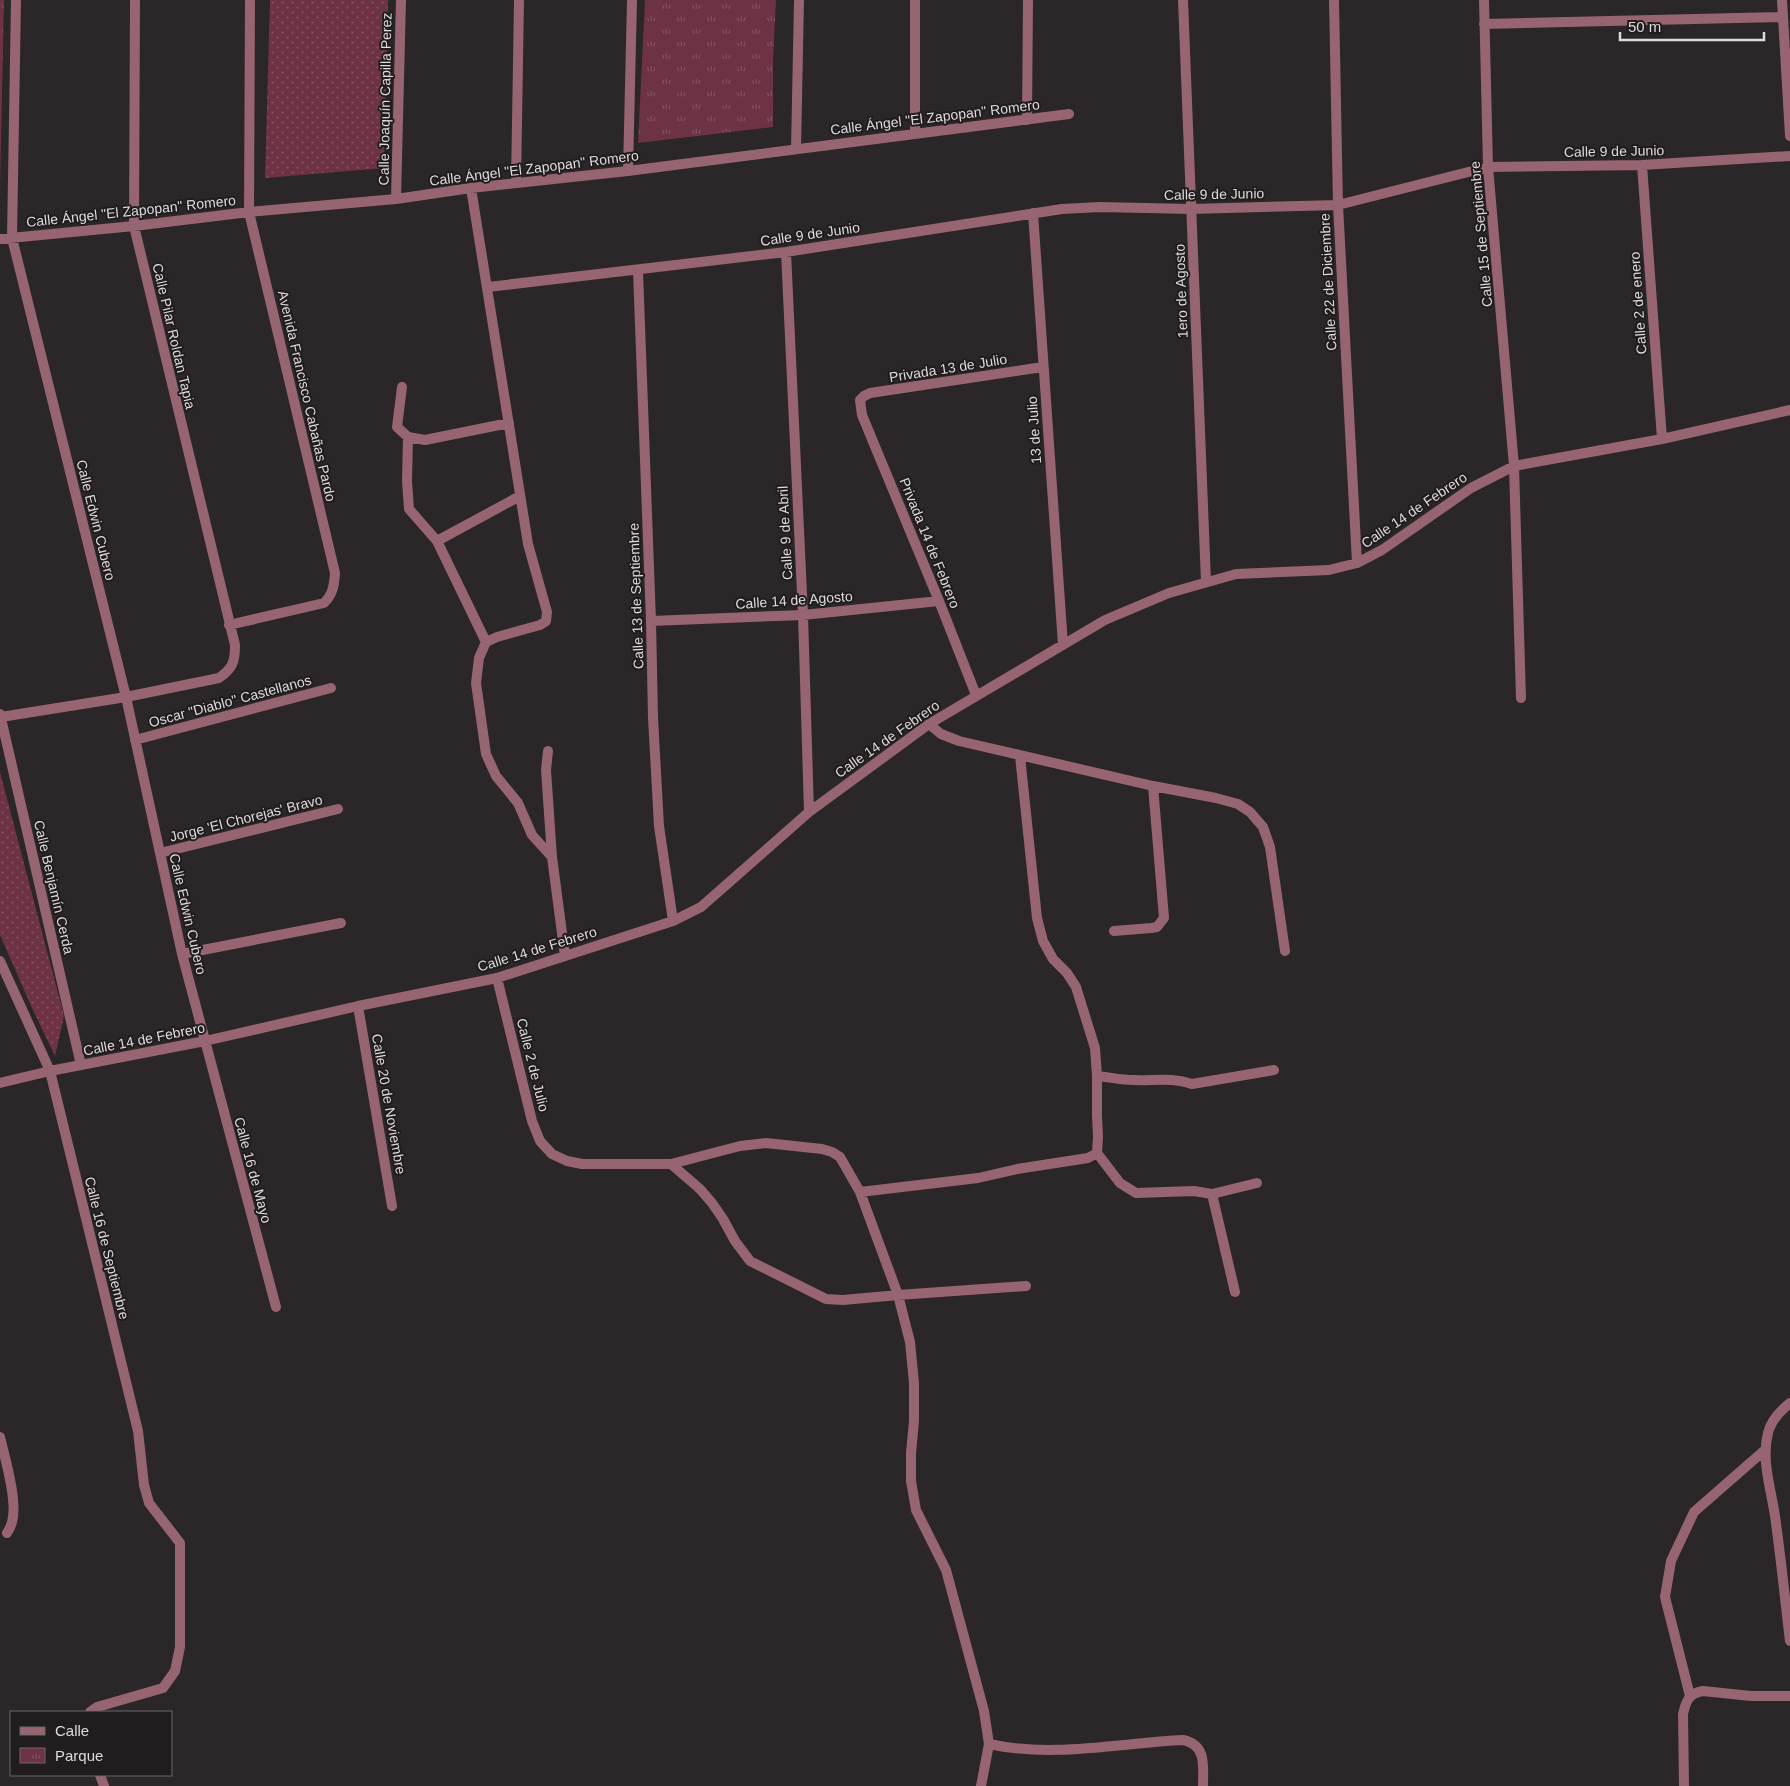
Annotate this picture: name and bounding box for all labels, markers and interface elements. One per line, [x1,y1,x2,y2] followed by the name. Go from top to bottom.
[1620,10,1764,42] scale bar
[375,12,395,186] street label: Calle Joaquín Capilla Perez
[1628,18,1661,35] text: 50 m
[829,96,1041,138] street label: Calle Ángel "El Zapopan" Romero
[1564,142,1665,160] street label: Calle 9 de Junio
[428,147,640,189] street label: Calle Ángel "El Zapopan" Romero
[1467,160,1495,308] street label: Calle 15 de Septiembre
[1164,185,1265,203] street label: Calle 9 de Junio
[25,192,237,230] street label: Calle Ángel "El Zapopan" Romero
[1316,213,1340,351] street label: Calle 22 de Diciembre
[759,219,861,249] street label: Calle 9 de Junio
[1171,243,1191,338] street label: 1ero de Agosto
[1626,251,1650,355] street label: Calle 2 de enero
[149,262,199,411] street label: Calle Pilar Roldan Tapia
[275,289,339,503] street label: Avenida Francisco Cabañas Pardo
[888,351,1008,385] street label: Privada 13 de Julio
[1024,395,1044,464] street label: 13 de Julio
[73,458,119,582] street label: Calle Edwin Cubero
[1358,469,1470,551] street label: Calle 14 de Febrero
[896,475,964,611] street label: Privada 14 de Febrero
[775,486,795,580] street label: Calle 9 de Abril
[625,522,647,669] street label: Calle 13 de Septiembre
[735,588,853,612] street label: Calle 14 de Agosto
[147,672,313,730] street label: Oscar "Diablo" Castellanos
[832,697,942,781] street label: Calle 14 de Febrero
[168,791,324,845] street label: Jorge 'El Chorejas' Bravo
[31,818,77,956] street label: Calle Benjamín Cerda
[166,852,210,976] street label: Calle Edwin Cubero
[475,923,599,975] street label: Calle 14 de Febrero
[514,1017,552,1114] street label: Calle 2 de Julio
[82,1019,206,1059] street label: Calle 14 de Febrero
[369,1032,409,1176] street label: Calle 20 de Noviembre
[231,1115,275,1225] street label: Calle 16 de Mayo
[82,1175,133,1321] street label: Calle 16 de Septiembre
[10,1711,172,1776] legend
[55,1722,89,1739] text: Calle
[55,1747,103,1764] text: Parque

